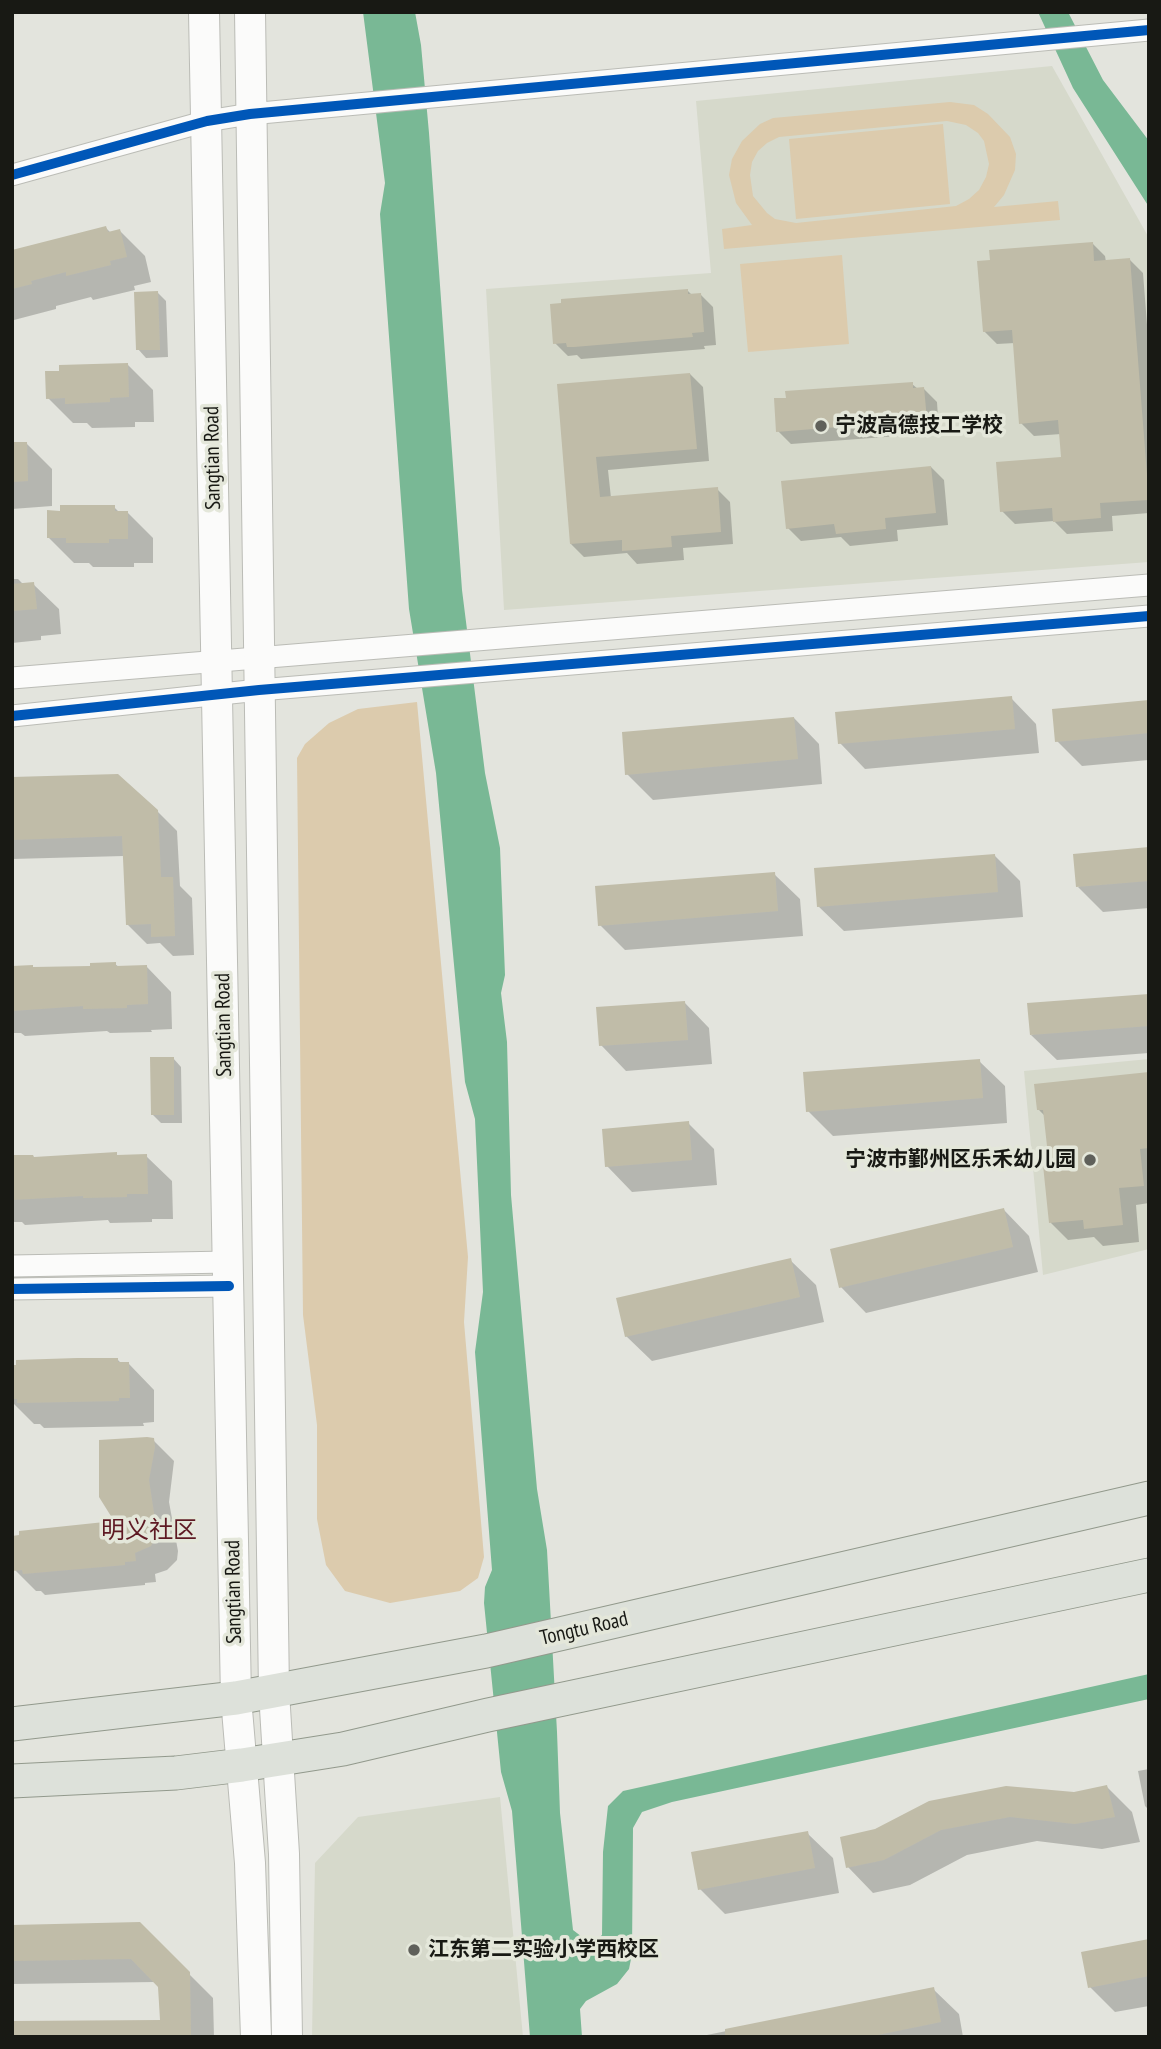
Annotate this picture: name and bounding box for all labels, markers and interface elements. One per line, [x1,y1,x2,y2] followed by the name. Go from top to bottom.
[199,406,227,510] street label: Sangtian Road
[835,413,1003,439] place label: 宁波高德技工学校
[813,418,829,434] marker: 宁波高德技工学校
[210,973,238,1077] street label: Sangtian Road
[845,1147,1076,1173] place label: 宁波市鄞州区乐禾幼儿园
[1082,1152,1098,1168] marker: 宁波市鄞州区乐禾幼儿园
[101,1517,197,1545] district label: 明义社区
[220,1540,248,1644] street label: Sangtian Road
[537,1607,631,1651] street label: Tongtu Road
[428,1937,659,1963] place label: 江东第二实验小学西校区
[406,1942,422,1958] marker: 江东第二实验小学西校区

